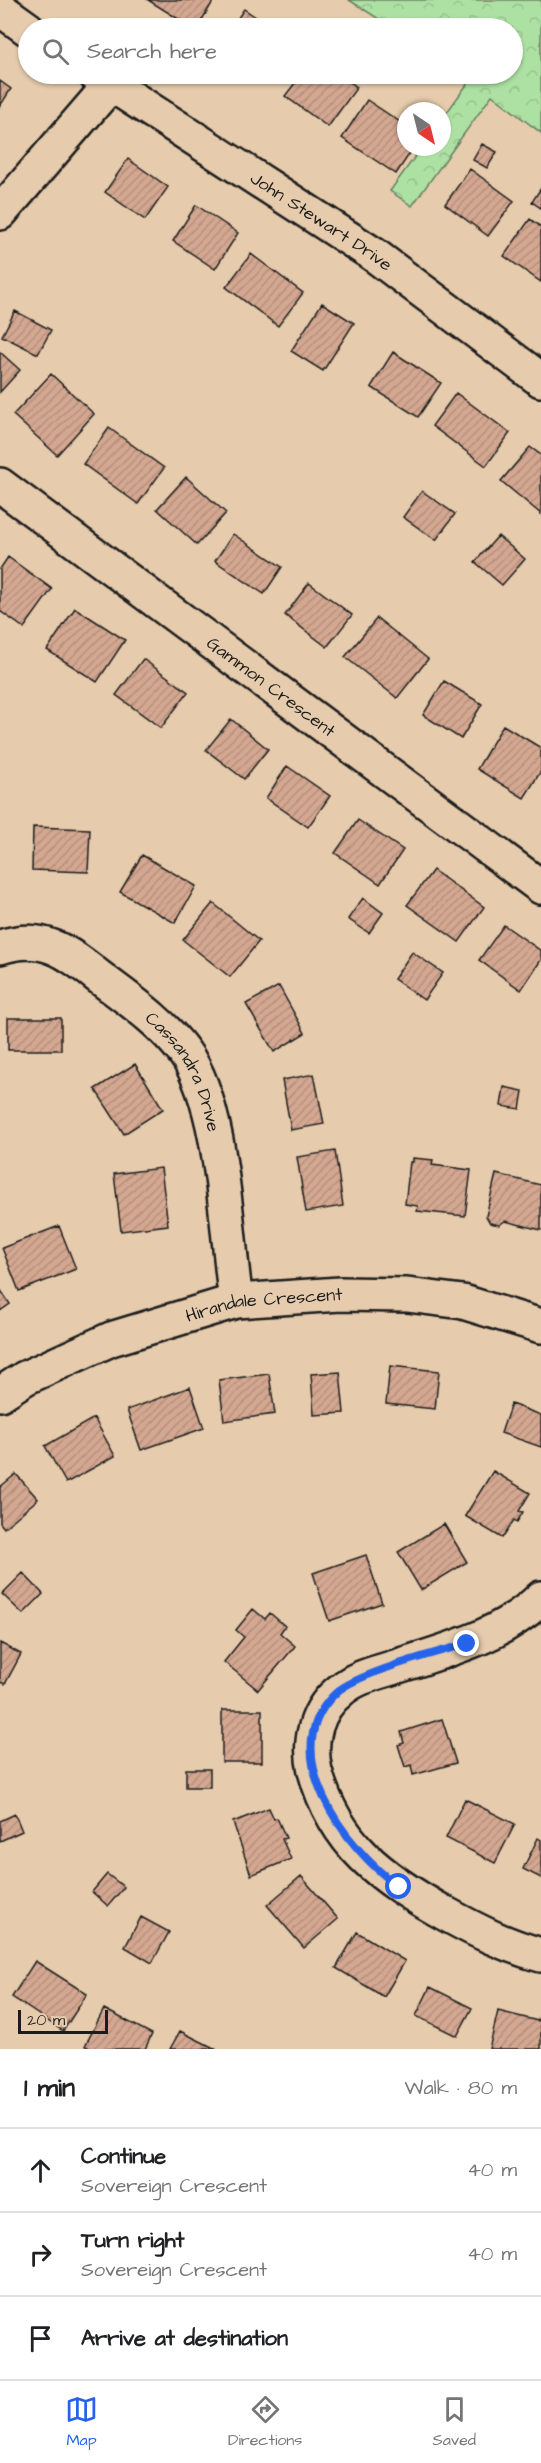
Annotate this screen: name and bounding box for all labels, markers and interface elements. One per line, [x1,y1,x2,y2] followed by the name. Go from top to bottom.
[18,18,523,84] search box
[39,35,72,68] icon: search
[87,36,217,67] text: Search here
[397,102,451,156] north arrow
[245,166,397,277] street label: John Stewart Drive
[201,631,341,744] street label: Gammon Crescent
[140,1006,226,1134] street label: Cassandra Drive
[183,1282,344,1329] street label: Hirandale Crescent
[453,1630,479,1656] route end
[385,1873,411,1899] route start
[18,2007,108,2034] scale bar
[27,2009,65,2031] text: 20 m
[24,2070,75,2106] text: 1 min
[405,2074,517,2102] text: Walk · 80 m
[81,2141,166,2172] text: Continue
[24,2154,57,2187] icon: ahead
[467,2156,517,2184] text: 40 m
[81,2172,267,2200] text: Sovereign Crescent
[81,2225,184,2256] text: Turn right
[24,2238,57,2271] icon: right
[467,2240,517,2268] text: 40 m
[81,2256,267,2284] text: Sovereign Crescent
[24,2322,57,2355] icon: arrive
[81,2323,288,2354] text: Arrive at destination
[65,2393,98,2451] tab: Map
[228,2393,302,2451] tab: Directions
[432,2393,476,2451] tab: Saved

